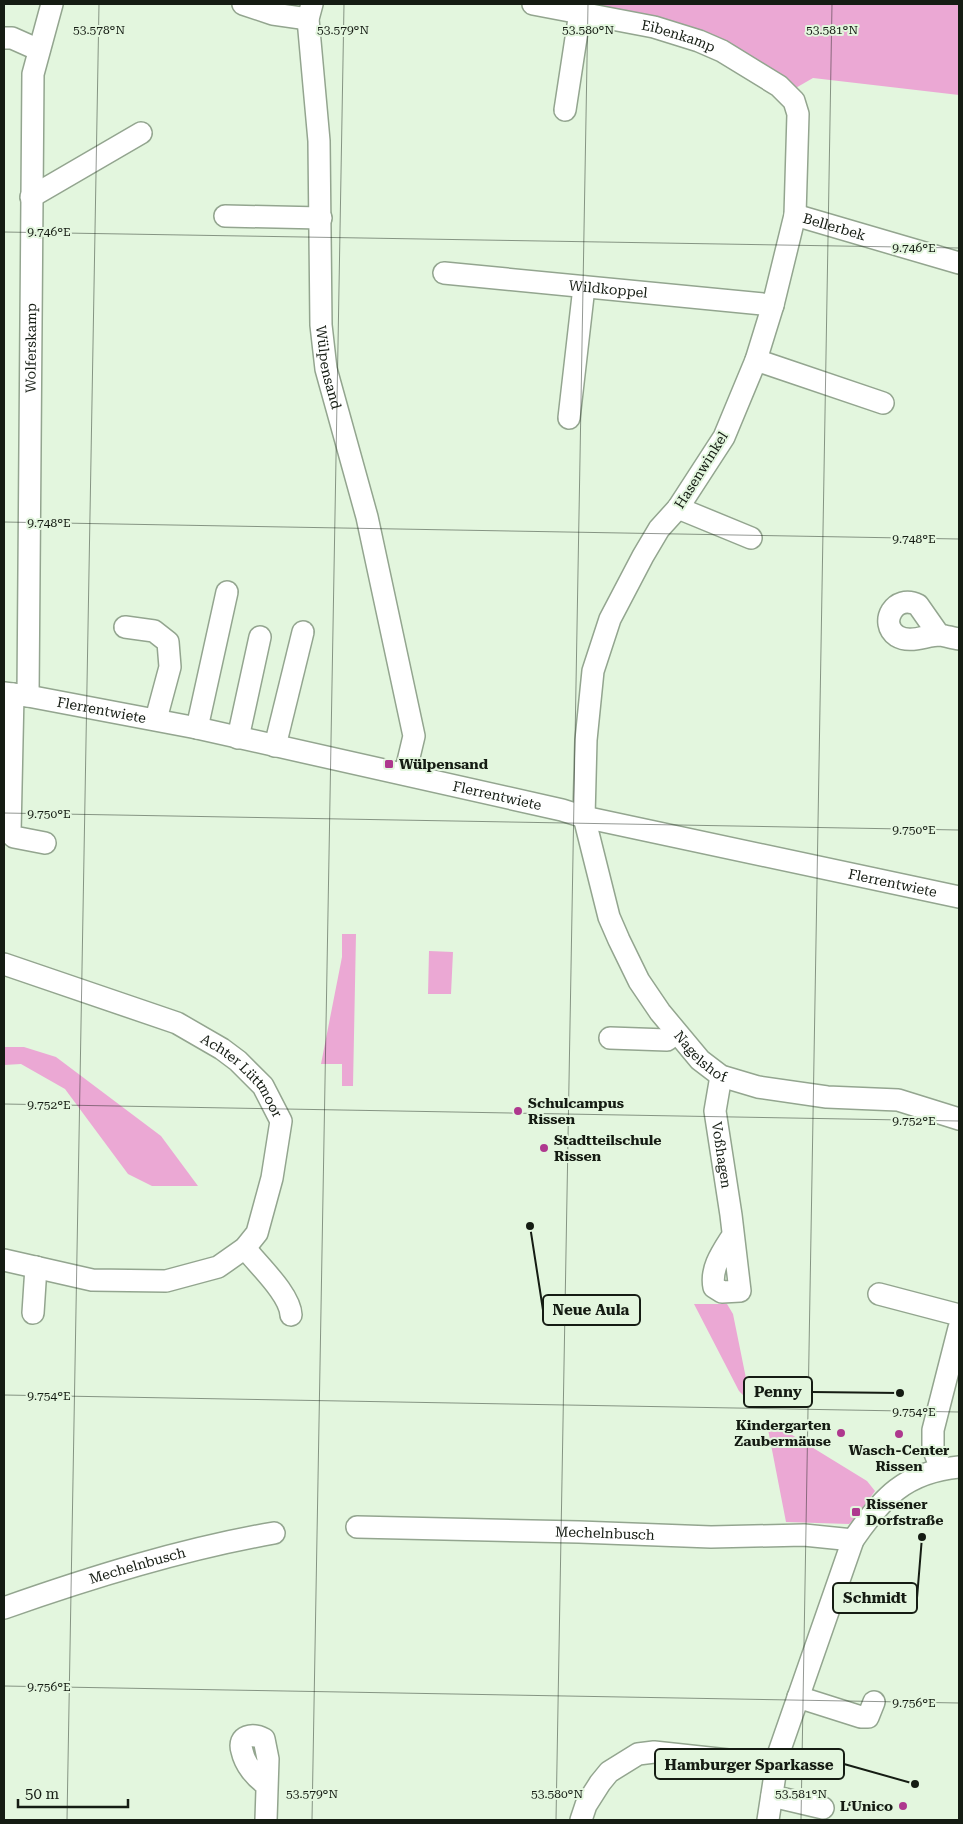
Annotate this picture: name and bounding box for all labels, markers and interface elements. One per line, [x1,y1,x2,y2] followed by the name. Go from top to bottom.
[640,17,718,55] street label: Eibenkamp
[73,23,125,37] text: 53.578°N
[317,23,369,37] text: 53.579°N
[562,23,614,37] text: 53.580°N
[806,23,858,37] text: 53.581°N
[801,210,868,243] street label: Bellerbek
[27,225,71,239] text: 9.746°E
[892,241,936,255] text: 9.746°E
[568,277,649,301] street label: Wildkoppel
[22,303,39,393] street label: Wolferskamp
[313,324,345,411] street label: Wülpensand
[671,428,731,511] street label: Hasenwinkel
[27,516,71,530] text: 9.748°E
[892,532,936,546] text: 9.748°E
[56,694,148,726] street label: Flerrentwiete
[399,756,489,772] place label: Wülpensand
[383,758,395,770] marker: Wülpensand
[451,778,543,813] street label: Flerrentwiete
[27,807,71,821] text: 9.750°E
[892,823,936,837] text: 9.750°E
[847,866,939,900] street label: Flerrentwiete
[671,1027,729,1085] street label: Nagelshof
[198,1031,286,1120] street label: Achter Lüttmoor
[528,1095,624,1127] place label: Schulcampus Rissen
[27,1098,71,1112] text: 9.752°E
[512,1105,524,1117] marker: Schulcampus Rissen
[892,1114,936,1128] text: 9.752°E
[709,1121,735,1189] street label: Voßhagen
[554,1132,662,1164] place label: Stadtteilschule Rissen
[538,1142,550,1154] marker: Stadtteilschule Rissen
[543,1295,640,1325] callout: Neue Aula
[553,1301,630,1319] text: Neue Aula
[744,1377,812,1407] callout: Penny
[754,1383,802,1401] text: Penny
[27,1389,71,1403] text: 9.754°E
[892,1405,936,1419] text: 9.754°E
[734,1417,832,1449] place label: Kindergarten Zaubermäuse
[835,1427,847,1439] marker: Kindergarten Zaubermäuse
[893,1428,905,1440] marker: Wasch-Center Rissen
[849,1442,950,1474] place label: Wasch-Center Rissen
[866,1496,943,1528] place label: Rissener Dorfstraße
[850,1506,862,1518] marker: Rissener Dorfstraße
[555,1523,655,1543] street label: Mechelnbusch
[87,1544,187,1587] street label: Mechelnbusch
[833,1583,917,1613] callout: Schmidt
[843,1589,907,1607] text: Schmidt
[27,1680,71,1694] text: 9.756°E
[892,1696,936,1710] text: 9.756°E
[655,1749,844,1779] callout: Hamburger Sparkasse
[665,1756,834,1774] text: Hamburger Sparkasse
[18,1776,128,1808] scale bar
[25,1785,60,1803] text: 50 m
[286,1787,338,1801] text: 53.579°N
[531,1787,583,1801] text: 53.580°N
[775,1787,827,1801] text: 53.581°N
[840,1798,893,1814] place label: L‘Unico
[897,1800,909,1812] marker: L‘Unico

